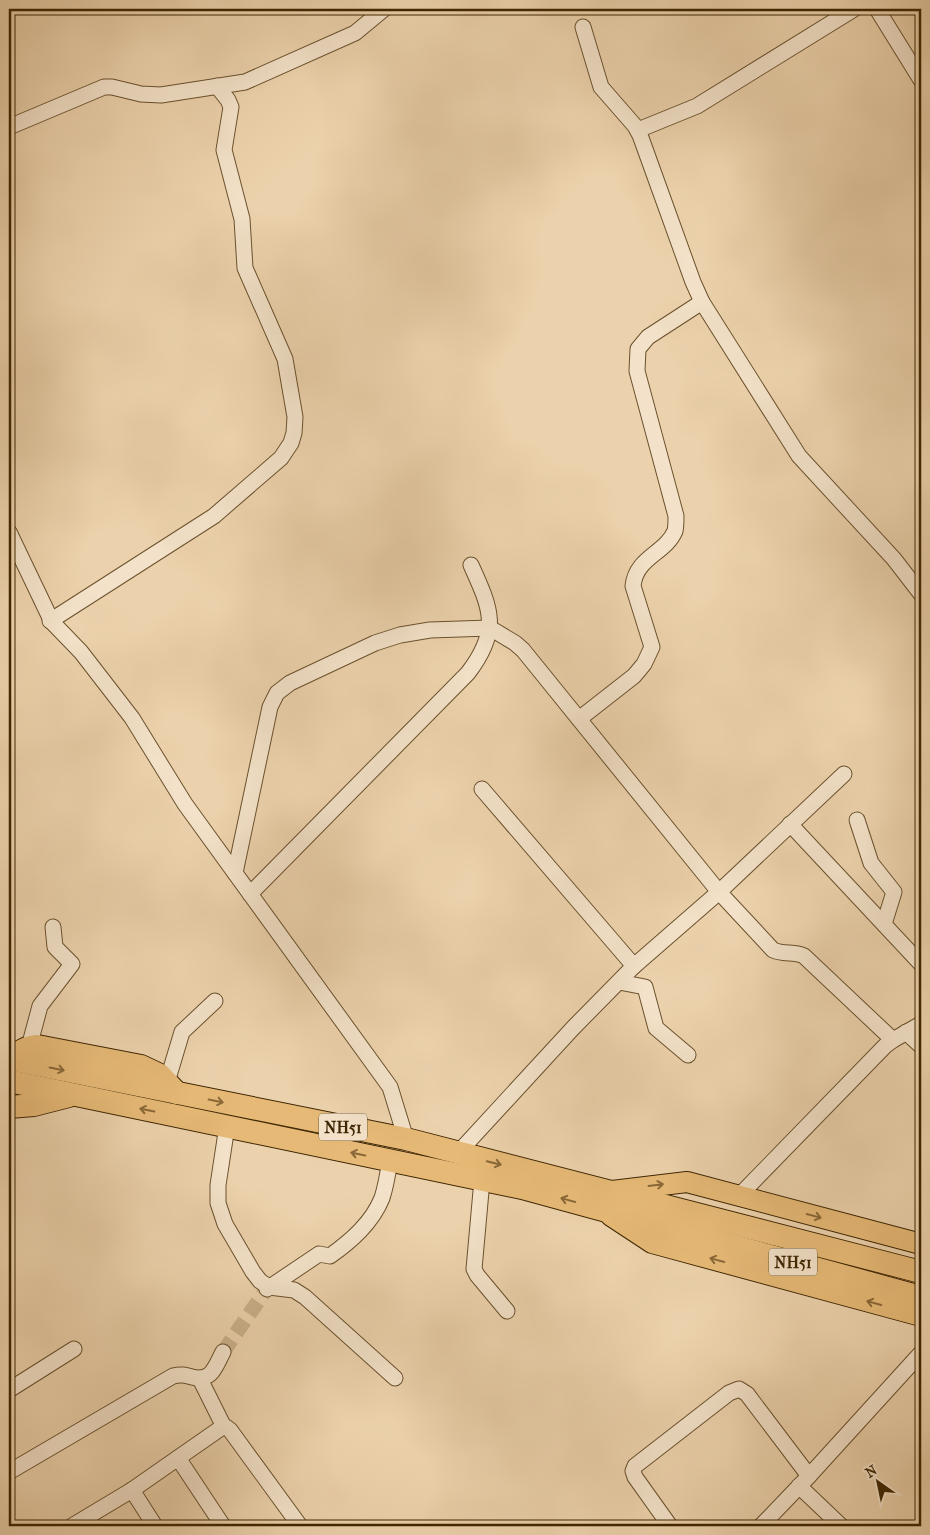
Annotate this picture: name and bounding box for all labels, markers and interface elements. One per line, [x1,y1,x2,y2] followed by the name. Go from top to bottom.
[48,1064,64,1074] one-way arrow
[207,1097,223,1106] one-way arrow
[140,1104,156,1114] one-way arrow
[319,1114,367,1140] road number: NH51
[350,1148,366,1158] one-way arrow
[485,1159,501,1168] one-way arrow
[648,1180,664,1190] one-way arrow
[560,1195,576,1205] one-way arrow
[806,1211,822,1221] one-way arrow
[769,1248,817,1276] road number: NH51
[710,1255,726,1265] one-way arrow
[867,1298,883,1308] one-way arrow
[852,1458,902,1508] north arrow
[862,1461,881,1482] text: N

